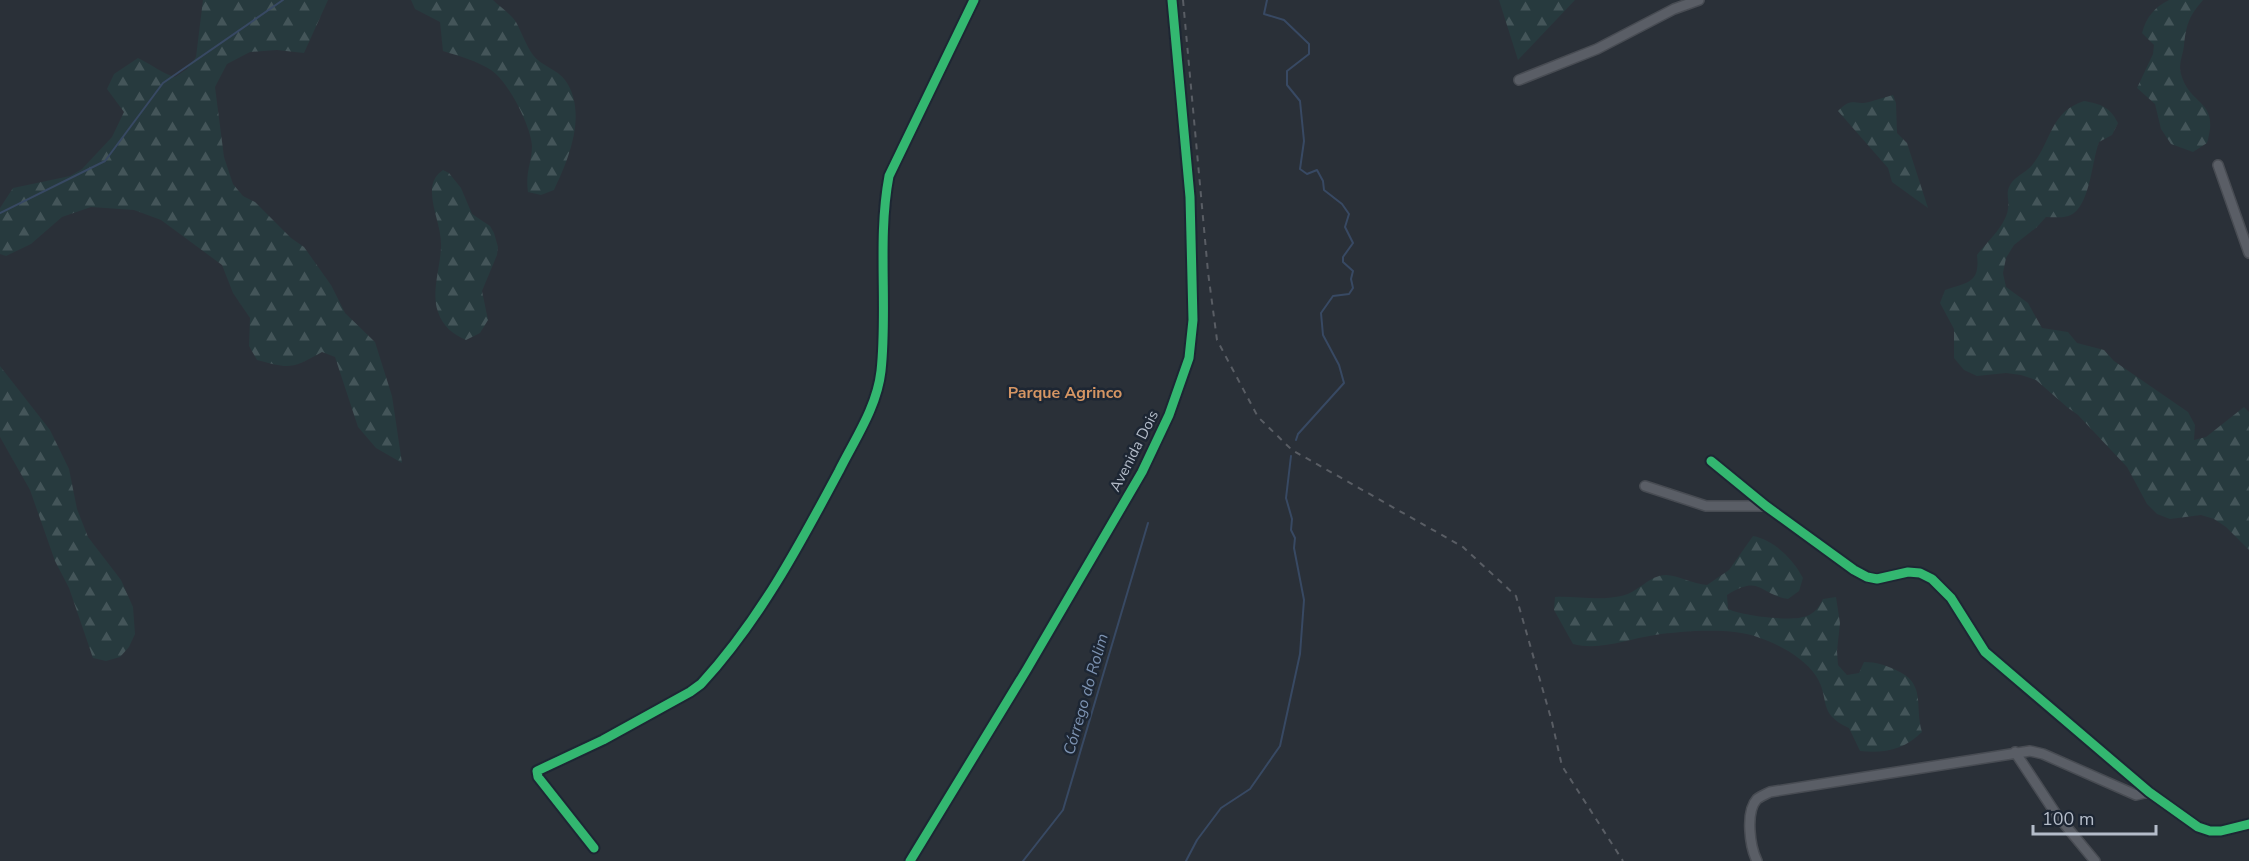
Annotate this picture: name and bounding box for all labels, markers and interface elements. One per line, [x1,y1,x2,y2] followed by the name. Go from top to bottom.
[1008,382,1122,404] district label: Parque Agrinco
[1105,407,1163,495] street label: Avenida Dois
[1058,631,1114,758] water label: Córrego do Rolim
[2033,798,2156,836] scale bar
[2042,807,2094,831] text: 100 m

